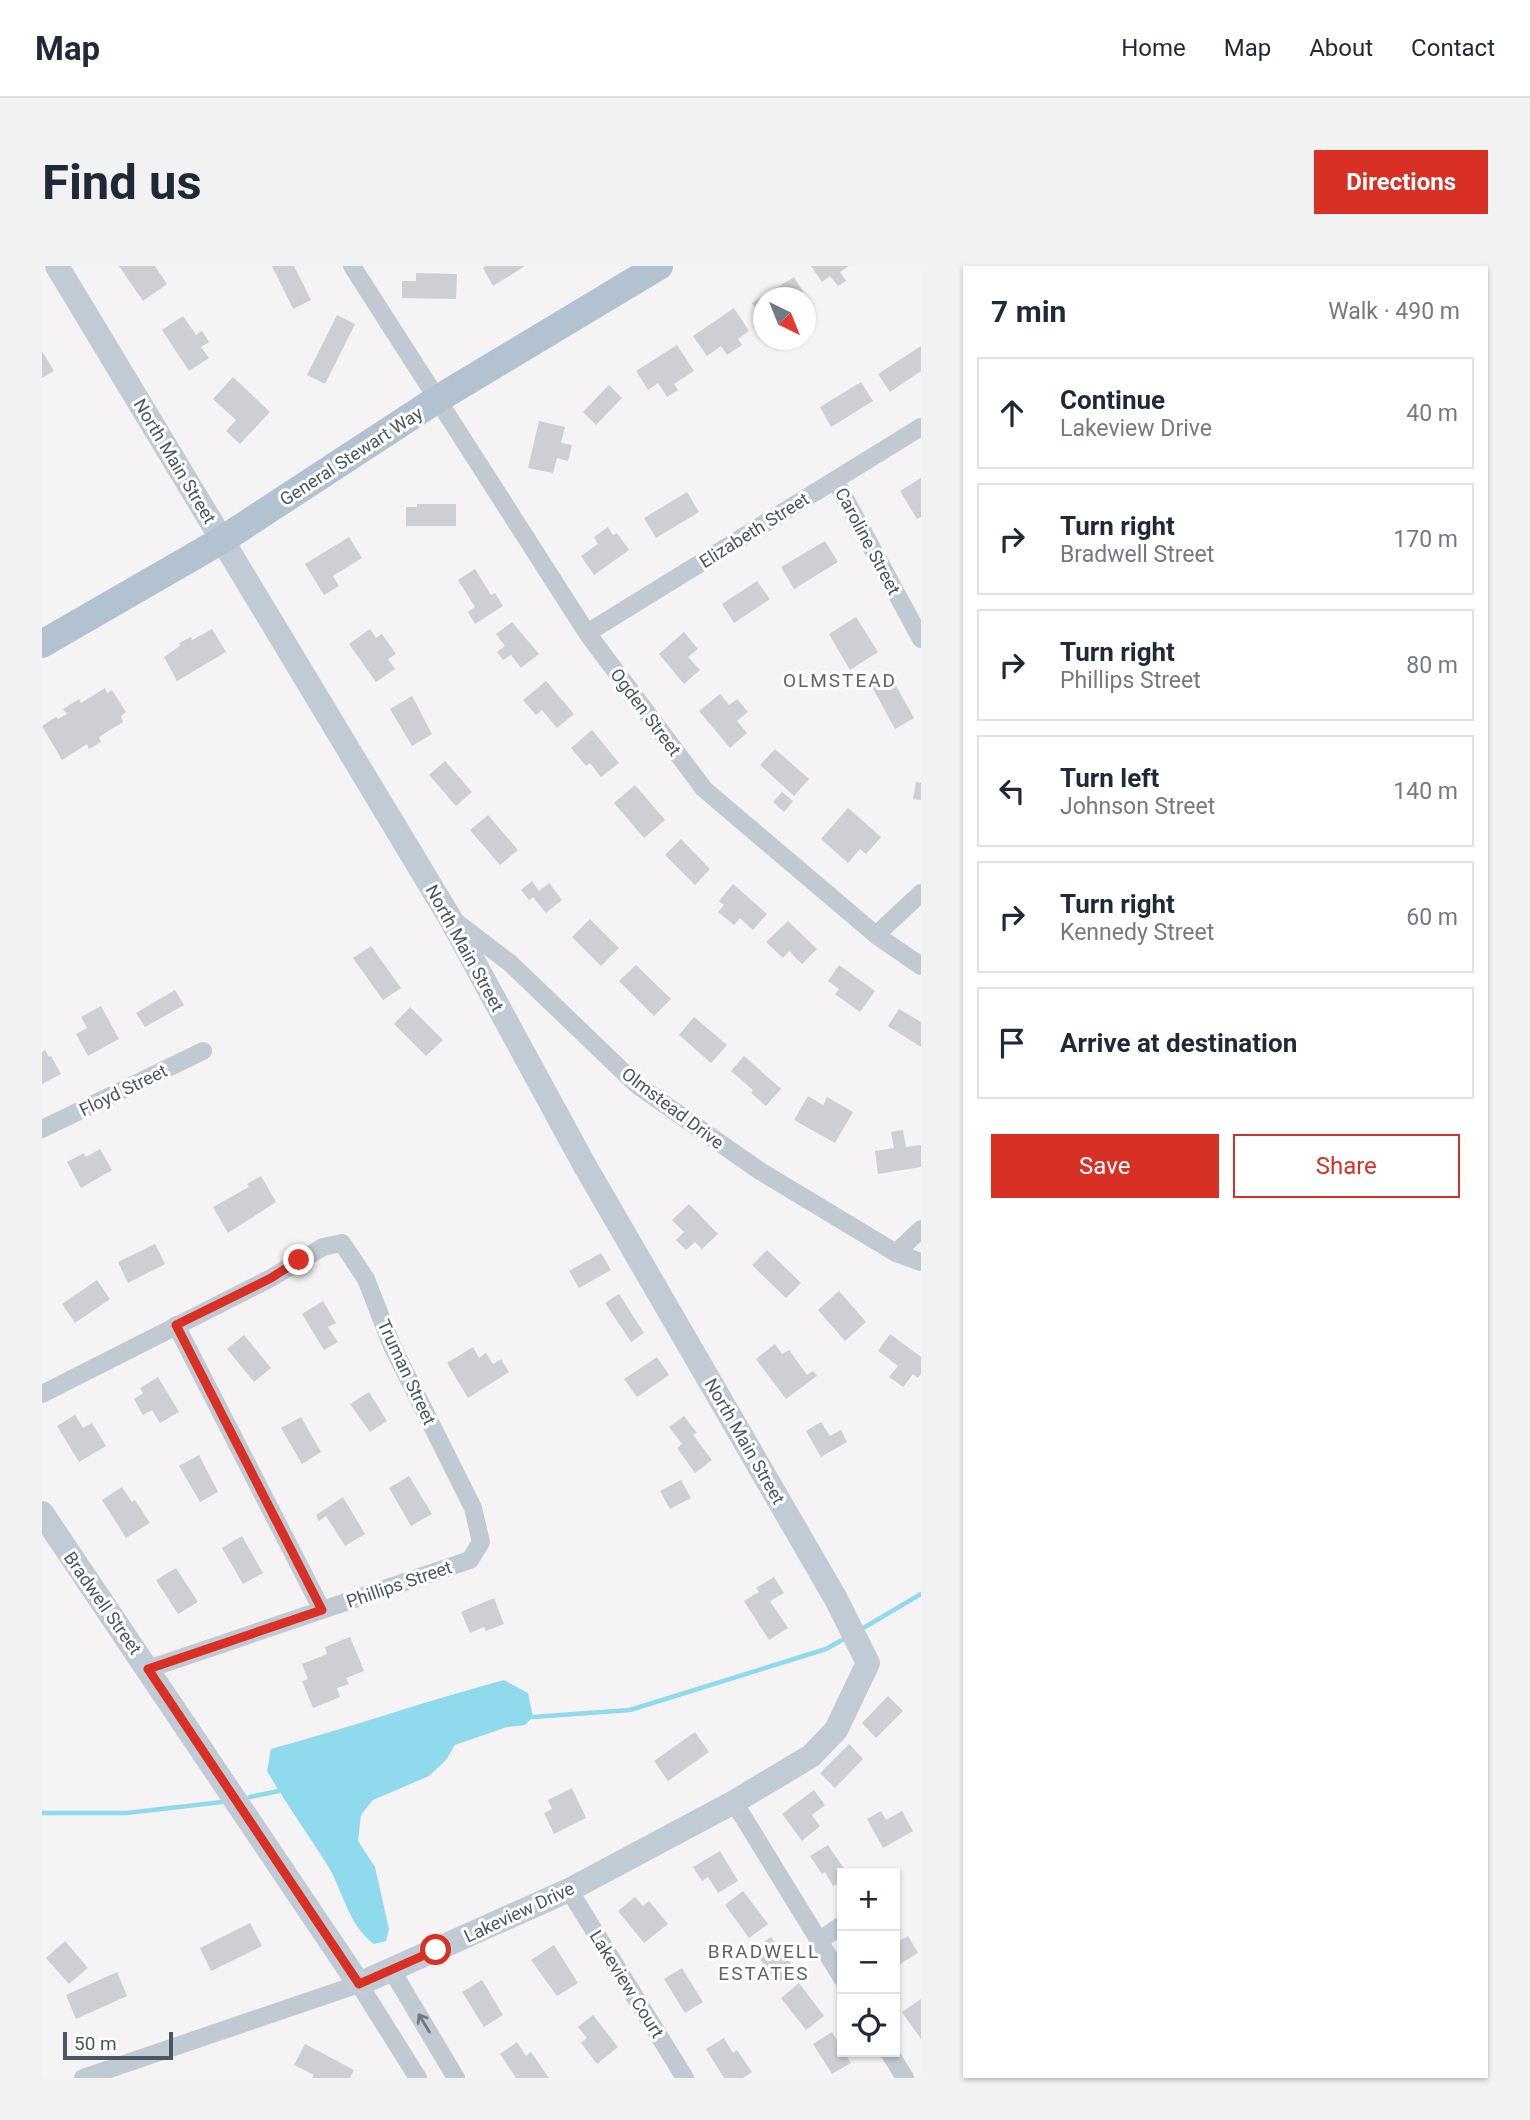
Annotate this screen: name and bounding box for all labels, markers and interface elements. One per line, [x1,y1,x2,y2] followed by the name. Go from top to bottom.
[35,29,100,68] text: Map
[1121,34,1186,62] text: Home
[1224,34,1271,62] text: Map
[1309,34,1373,62] text: About
[1411,34,1495,62] text: Contact
[1314,150,1488,214] button: Directions
[42,154,202,211] text: Find us
[753,287,816,350] north arrow
[991,294,1066,329] text: 7 min
[1328,298,1460,325] text: Walk · 490 m
[1060,385,1165,415] text: Continue
[993,394,1031,432] icon: ahead
[130,395,221,527] street label: North Main Street
[1406,400,1458,427] text: 40 m
[276,402,427,510] street label: General Stewart Way
[1060,415,1212,442] text: Lakeview Drive
[831,484,905,598] street label: Caroline Street
[695,488,813,572] street label: Elizabeth Street
[1060,511,1175,541] text: Turn right
[993,520,1031,558] icon: right
[1393,526,1458,553] text: 170 m
[1060,541,1214,568] text: Bradwell Street
[1060,637,1175,667] text: Turn right
[993,646,1031,684] icon: right
[1406,652,1458,679] text: 80 m
[606,664,686,760] street label: Ogden Street
[1060,667,1201,694] text: Phillips Street
[783,669,897,692] district label: OLMSTEAD
[1060,763,1159,793] text: Turn left
[993,772,1031,810] icon: left
[1393,778,1458,805] text: 140 m
[1060,793,1215,820] text: Johnson Street
[421,881,509,1015] street label: North Main Street
[1060,889,1175,919] text: Turn right
[993,898,1031,936] icon: right
[1406,904,1458,931] text: 60 m
[1060,919,1214,946] text: Kennedy Street
[993,1024,1031,1062] icon: arrive
[1060,1028,1297,1058] text: Arrive at destination
[76,1060,170,1120] street label: Floyd Street
[618,1063,728,1153] street label: Olmstead Drive
[991,1134,1219,1198] button: Save
[1233,1134,1460,1198] button: Share
[283,1244,314,1275] route end
[373,1316,441,1428] street label: Truman Street
[700,1374,790,1508] street label: North Main Street
[60,1548,146,1659] street label: Bradwell Street
[344,1556,455,1612] street label: Phillips Street
[837,1868,900,2057] map controls
[837,1868,900,1931] button: +
[461,1877,577,1947] street label: Lakeview Drive
[586,1926,669,2042] street label: Lakeview Court
[837,1931,900,1994] button: −
[420,1934,451,1965] route start
[708,1940,820,1985] district label: BRADWELL ESTATES
[837,1994,900,2057] button: locate
[417,2014,431,2034] one-way arrow
[63,2029,173,2061] scale bar
[74,2032,117,2055] text: 50 m

